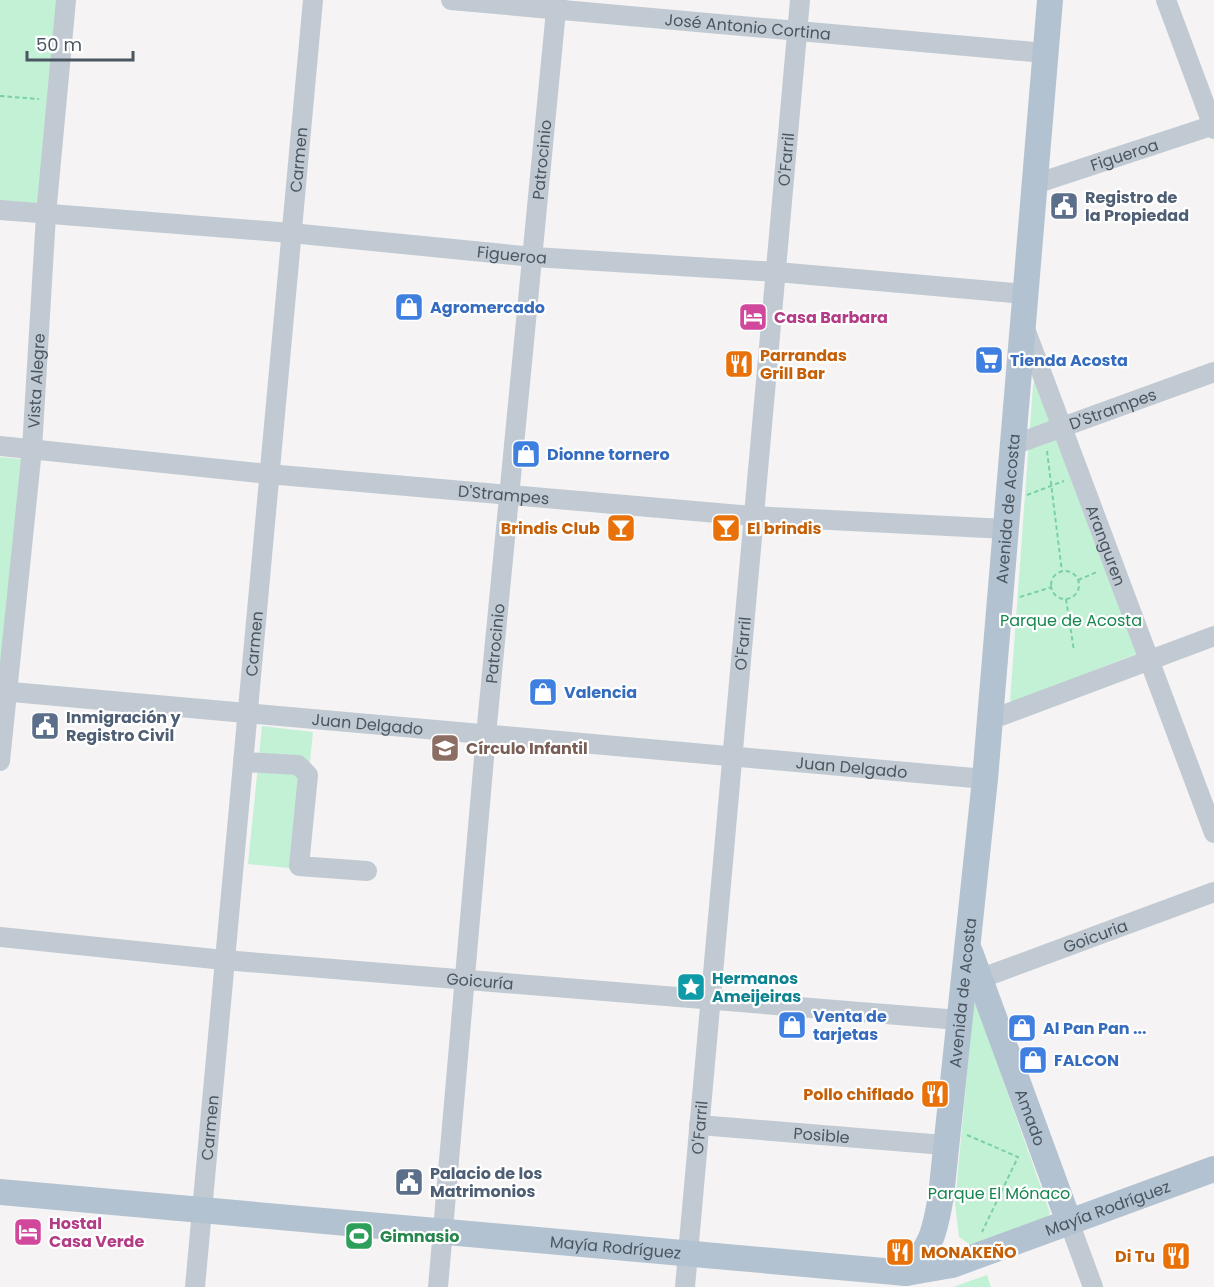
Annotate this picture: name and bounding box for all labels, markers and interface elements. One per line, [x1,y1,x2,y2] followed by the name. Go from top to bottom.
[664,8,832,45] street label: José Antonio Cortina
[27,24,134,62] scale bar
[36,32,82,57] text: 50 m
[526,119,557,201] street label: Patrocinio
[284,126,313,194] street label: Carmen
[772,132,800,187] street label: O'Farril
[1087,133,1161,176] street label: Figueroa
[1085,186,1189,227] place label: Registro de la Propiedad
[1048,190,1080,222] public building icon: Registro de la Propiedad
[476,240,548,269] street label: Figueroa
[393,291,425,323] shop icon: Agromercado
[430,296,545,319] place label: Agromercado
[737,301,769,333] hotel icon: Casa Barbara
[774,306,888,329] place label: Casa Barbara
[22,332,50,429] street label: Vista Alegre
[760,344,847,385] place label: Parrandas Grill Bar
[973,344,1005,376] supermarket icon: Tienda Acosta
[723,348,755,380] restaurant icon: Parrandas Grill Bar
[1010,349,1128,372] place label: Tienda Acosta
[1066,382,1160,435] street label: D'Strampes
[990,433,1025,585] street label: Avenida de Acosta
[510,438,542,470] shop icon: Dionne tornero
[547,443,670,466] place label: Dionne tornero
[457,479,550,510] street label: D'Strampes
[1080,501,1132,589] street label: Aranguren
[605,512,637,544] bar icon: Brindis Club
[710,512,742,544] bar icon: El brindis
[501,517,600,540] place label: Brindis Club
[747,517,822,540] place label: El brindis
[480,602,510,685] street label: Patrocinio
[1000,609,1142,632] park label: Parque de Acosta
[240,610,268,678] street label: Carmen
[729,616,756,671] street label: O'Farril
[527,676,559,708] shop icon: Valencia
[564,681,637,704] place label: Valencia
[66,706,182,747] place label: Inmigración y Registro Civil
[311,707,424,740] street label: Juan Delgado
[29,710,61,742] public building icon: Inmigración y Registro Civil
[429,732,461,764] school or university icon: Círculo Infantil
[466,737,588,760] place label: Círculo Infantil
[795,751,908,784] street label: Juan Delgado
[1060,913,1131,958] street label: Goicuria
[943,917,982,1069] street label: Avenida de Acosta
[445,967,514,995] street label: Goicuría
[712,967,801,1008] place label: Hermanos Ameijeiras
[675,971,707,1003] place icon: Hermanos Ameijeiras
[813,1005,887,1046] place label: Venta de tarjetas
[776,1009,808,1041] shop icon: Venta de tarjetas
[1006,1012,1038,1044] shop icon: Al Pan Pan ...
[1043,1017,1147,1040] place label: Al Pan Pan ...
[1017,1044,1049,1076] shop icon: FALCON
[1054,1049,1119,1072] place label: FALCON
[919,1078,951,1110] restaurant icon: Pollo chiflado
[803,1083,914,1106] place label: Pollo chiflado
[1010,1085,1052,1149] street label: Amado
[195,1094,224,1161] street label: Carmen
[685,1100,713,1155] street label: O'Farril
[793,1121,851,1149] street label: Posible
[430,1162,542,1203] place label: Palacio de los Matrimonios
[393,1166,425,1198] public building icon: Palacio de los Matrimonios
[1042,1175,1173,1241] street label: Mayía Rodríguez
[928,1182,1070,1205] park label: Parque El Mónaco
[49,1212,144,1253] place label: Hostal Casa Verde
[12,1216,44,1248] hotel icon: Hostal Casa Verde
[343,1220,375,1252] sports icon: Gimnasio
[380,1225,459,1248] place label: Gimnasio
[549,1230,682,1264] street label: Mayía Rodríguez
[884,1236,916,1268] restaurant icon: MONAKEÑO
[1160,1240,1192,1272] restaurant icon: Di Tu
[921,1241,1017,1264] place label: MONAKEÑO
[1115,1245,1155,1268] place label: Di Tu

